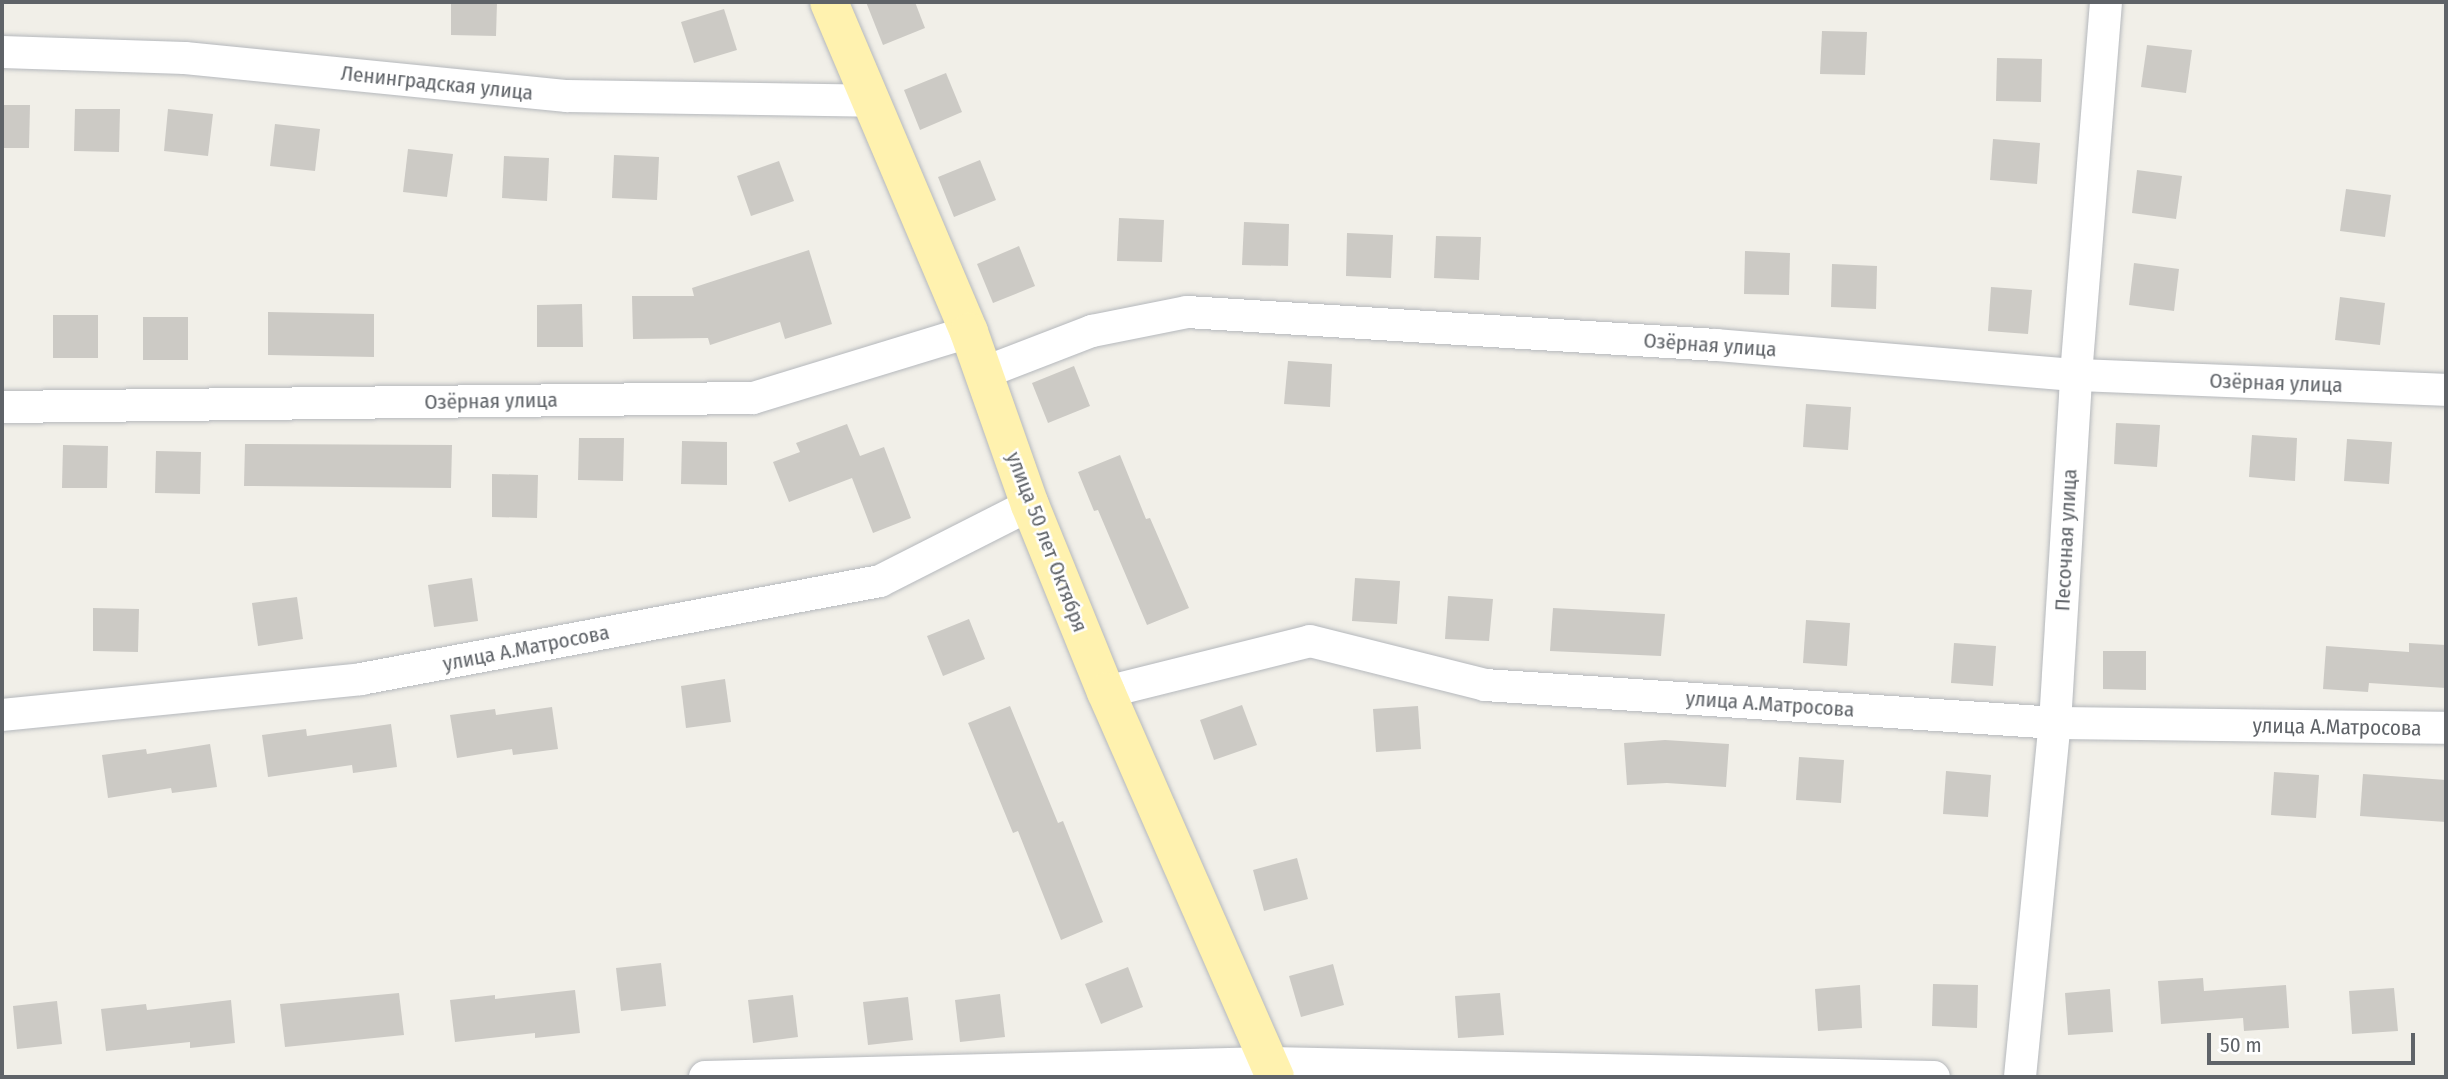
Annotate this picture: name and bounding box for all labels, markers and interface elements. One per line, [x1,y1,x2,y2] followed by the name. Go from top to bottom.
[340,60,534,106] street label: Ленинградская улица
[1643,328,1777,362] street label: Озёрная улица
[2209,368,2343,398] street label: Озёрная улица
[424,387,558,415] street label: Озёрная улица
[1001,448,1093,636] street label: улица 50 лет Октября
[2050,468,2082,612] street label: Песочная улица
[441,620,611,676] street label: улица А.Матросова
[1685,686,1855,722] street label: улица А.Матросова
[2252,713,2422,741] street label: улица А.Матросова
[2210,1020,2418,1064] scale bar
[2220,1032,2262,1058] text: 50 m

